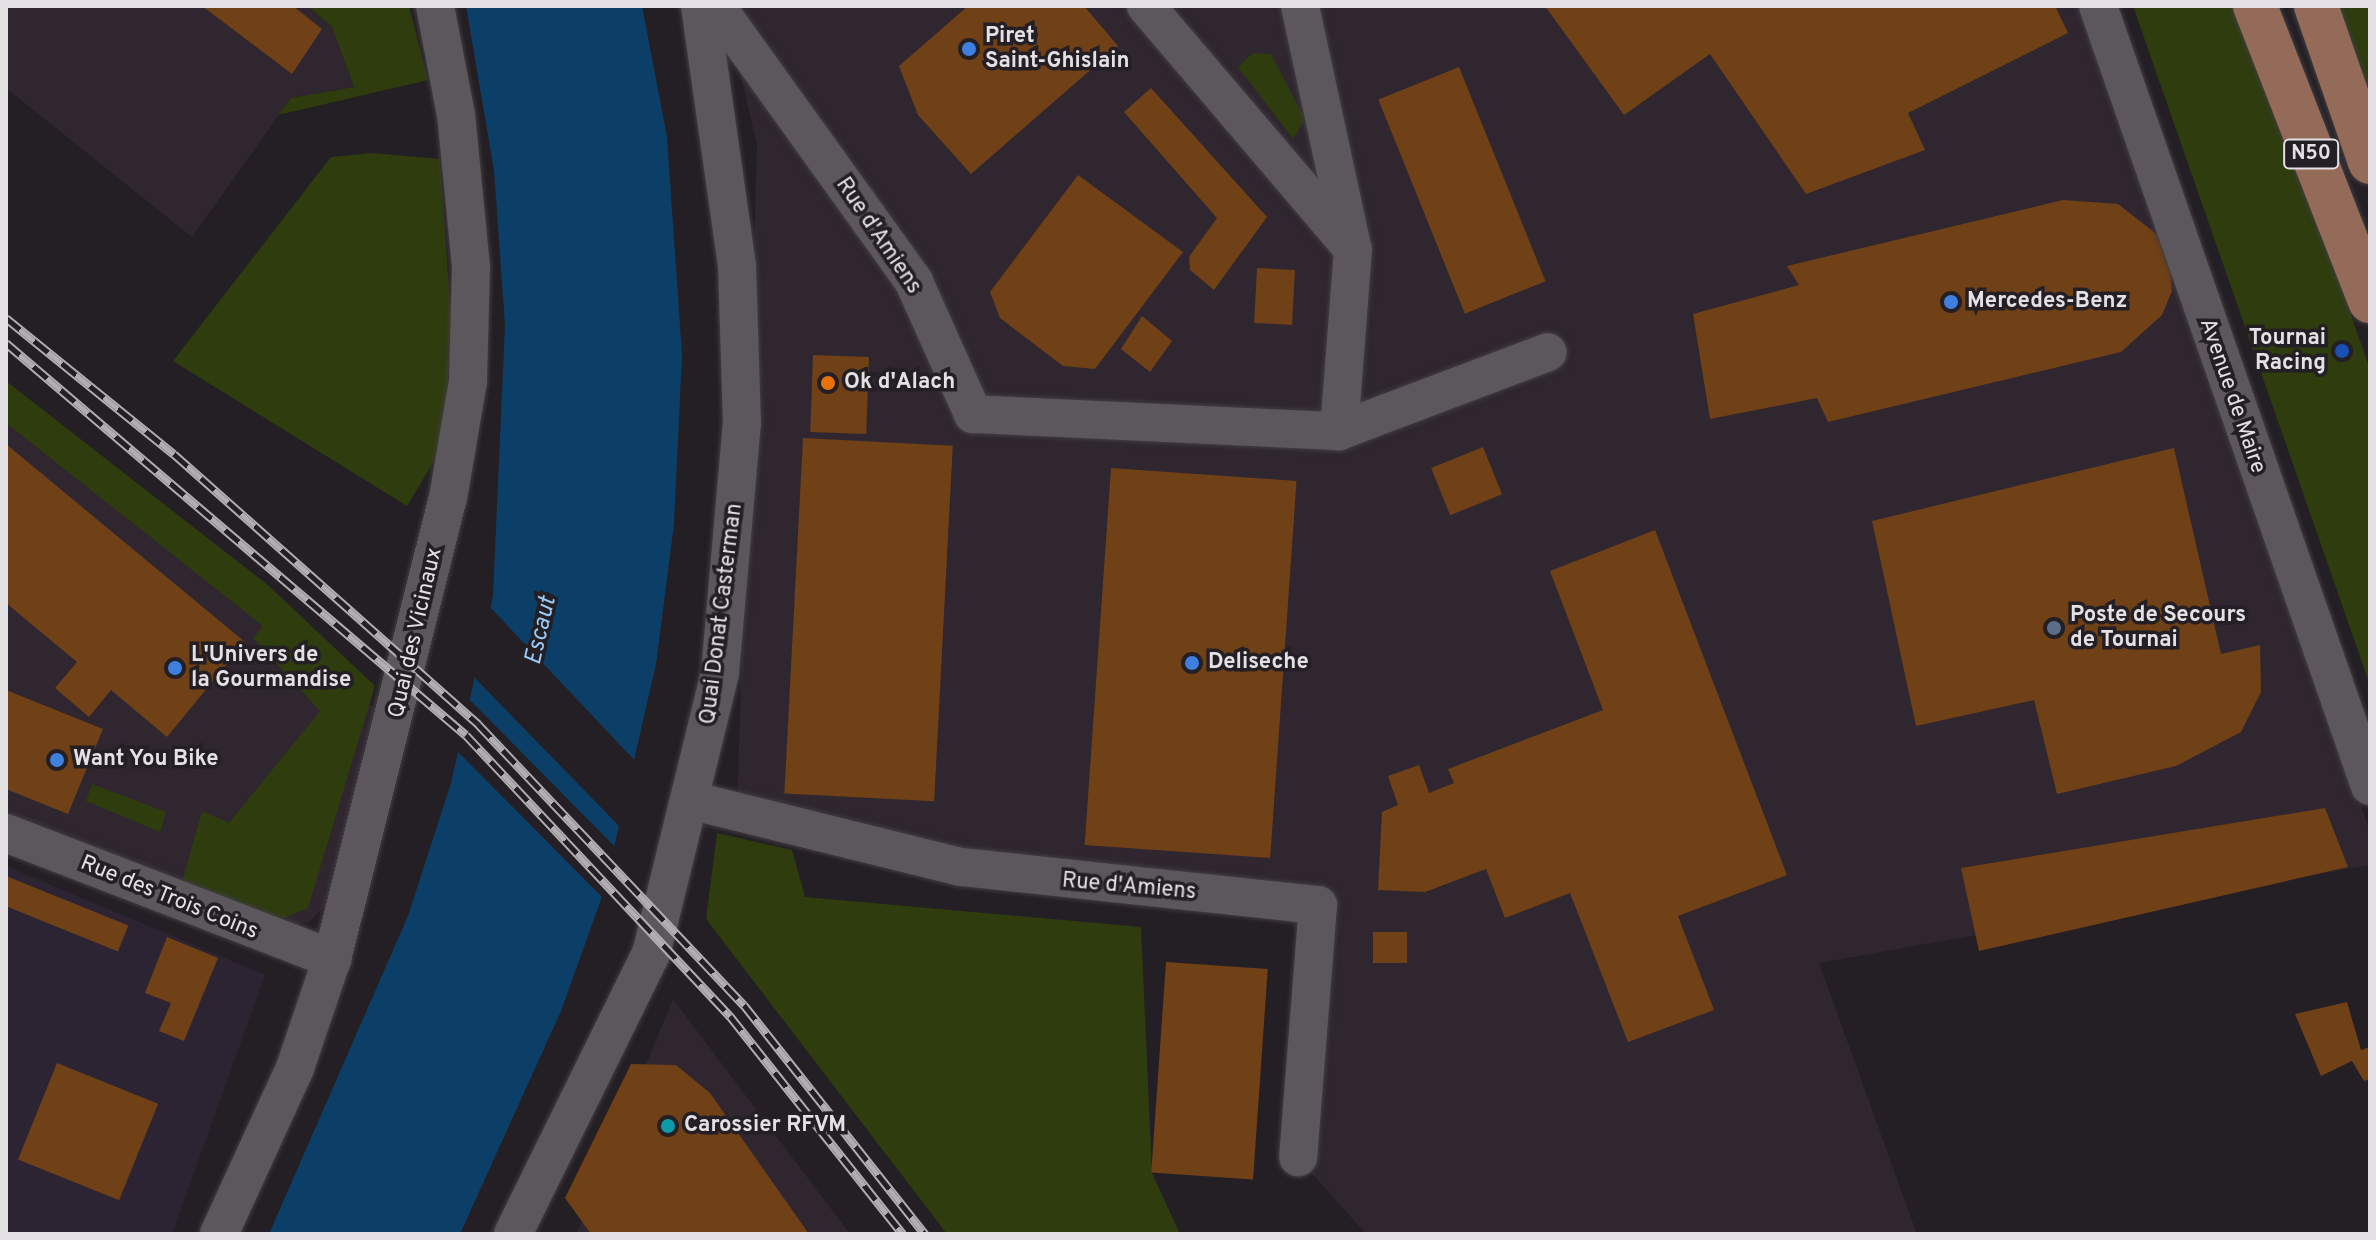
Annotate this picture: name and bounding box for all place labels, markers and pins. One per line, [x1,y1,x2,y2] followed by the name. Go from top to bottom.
[985,23,1129,74] place label: Piret Saint-Ghislain
[960,40,978,58] marker: Piret Saint-Ghislain
[1967,289,2127,315] place label: Mercedes-Benz
[1942,293,1960,311] marker: Mercedes-Benz
[2249,325,2326,376] place label: Tournai Racing
[2333,342,2351,360] marker: Tournai Racing
[844,370,955,396] place label: Ok d'Alach
[819,374,837,392] marker: Ok d'Alach
[2070,602,2246,654] place label: Poste de Secours de Tournai
[2045,619,2063,637] marker: Poste de Secours de Tournai
[191,642,351,694] place label: L'Univers de la Gourmandise
[1208,650,1309,676] place label: Deliseche
[1183,654,1201,672] marker: Deliseche
[166,659,184,677] marker: L'Univers de la Gourmandise
[73,747,219,773] place label: Want You Bike
[48,751,66,769] marker: Want You Bike
[684,1113,846,1139] place label: Carossier RFVM
[659,1117,677,1135] marker: Carossier RFVM

